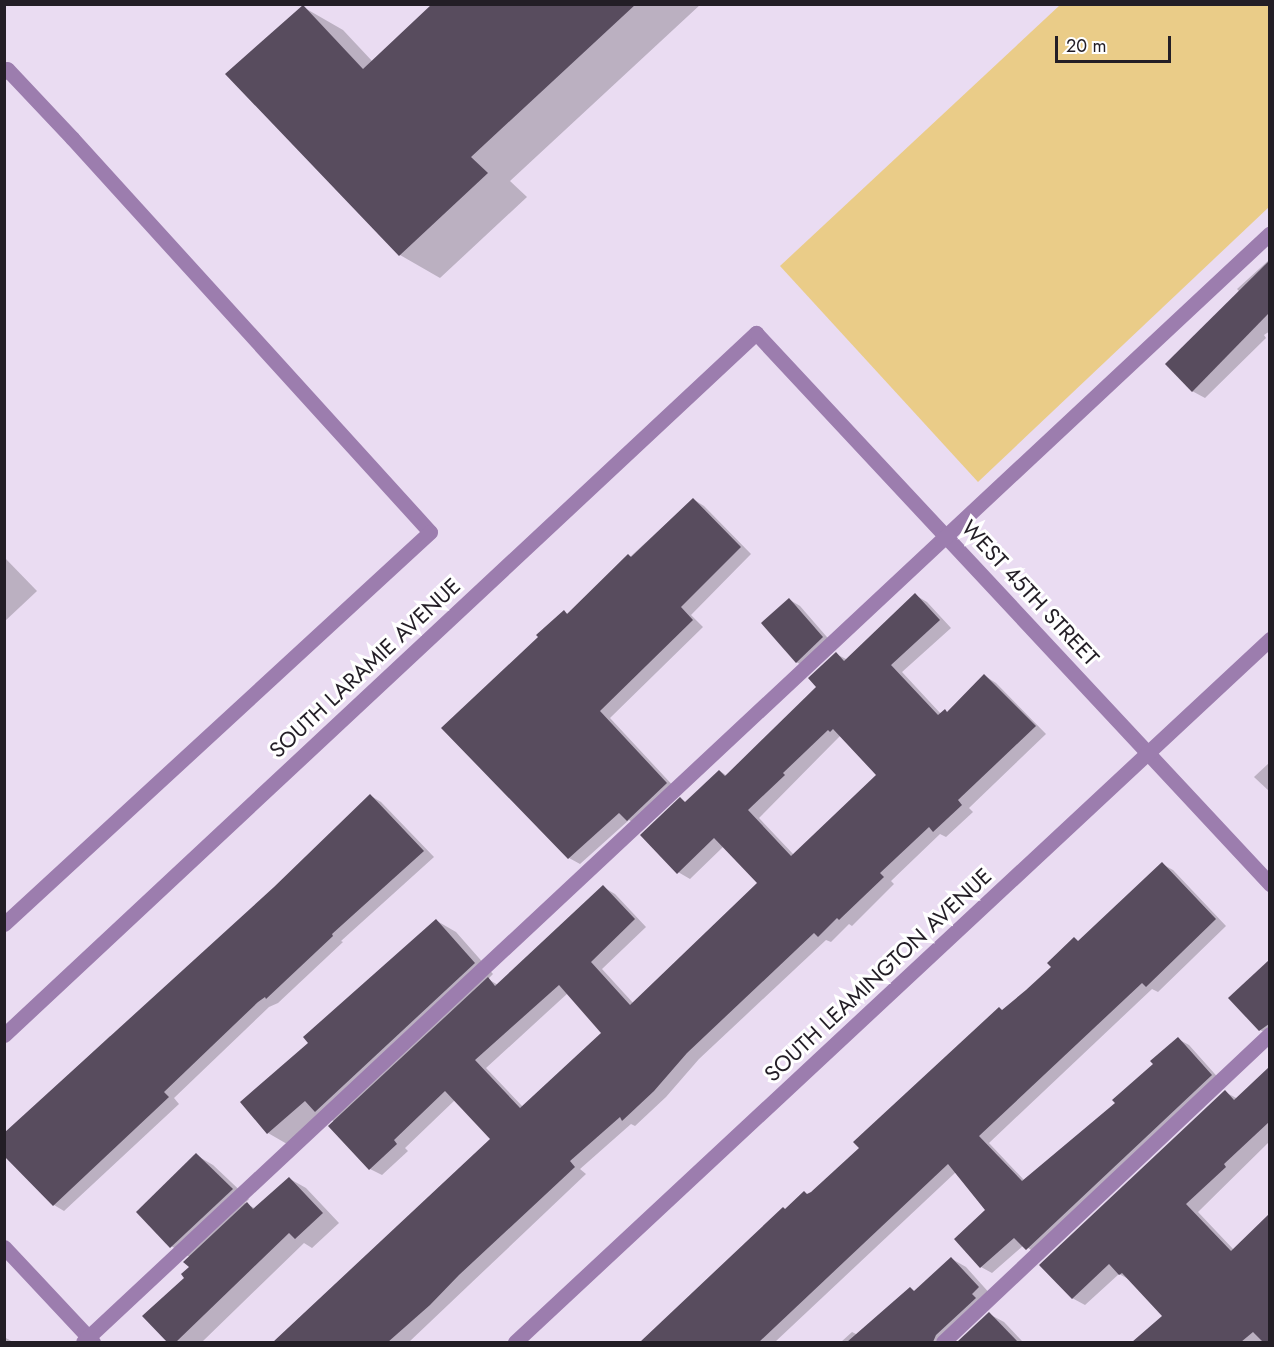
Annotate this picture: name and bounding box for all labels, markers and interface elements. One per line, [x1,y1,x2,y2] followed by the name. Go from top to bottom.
[1058,24,1174,62] scale bar
[1066,33,1106,59] text: 20 m
[956,515,1104,671] street label: WEST 45TH STREET
[264,573,466,763] street label: SOUTH LARAMIE AVENUE
[759,863,997,1087] street label: SOUTH LEAMINGTON AVENUE

